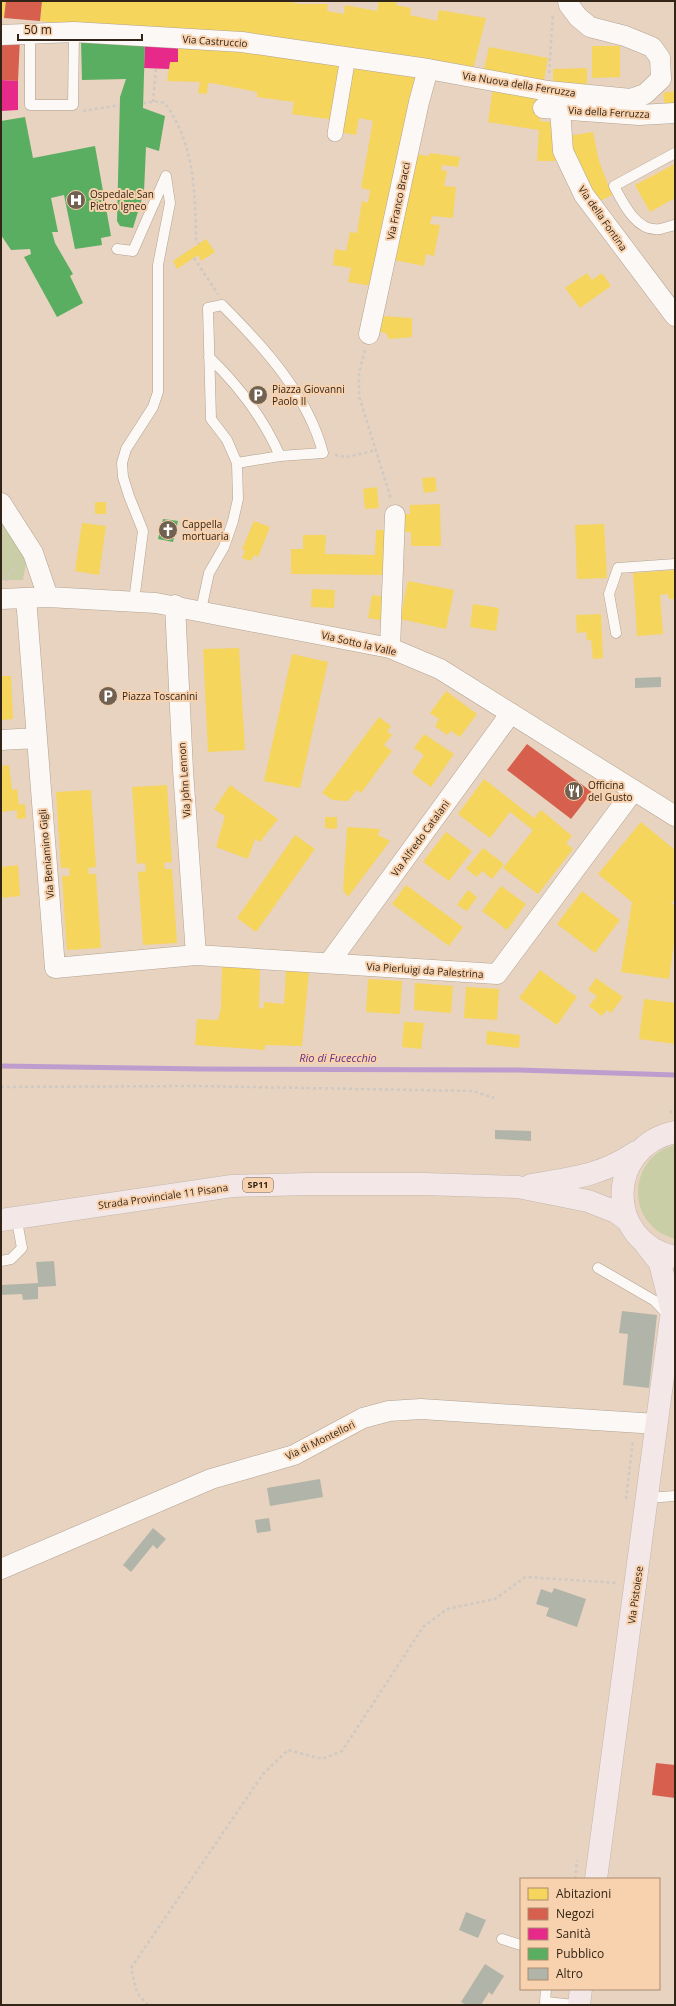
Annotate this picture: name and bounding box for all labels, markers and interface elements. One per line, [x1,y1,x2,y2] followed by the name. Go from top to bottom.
[18,16,142,42] scale bar
[24,21,52,38] text: 50 m
[182,32,248,50] street label: Via Castruccio
[461,68,577,100] street label: Via Nuova della Ferruzza
[568,103,650,121] street label: Via della Ferruzza
[383,161,413,241] street label: Via Franco Bracci
[575,183,631,253] street label: Via della Fontina
[90,187,154,213] place label: Ospedale San Pietro Igneo
[65,189,87,211] hospital icon: Ospedale San Pietro Igneo
[272,382,345,408] place label: Piazza Giovanni Paolo II
[247,384,269,406] parking icon: Piazza Giovanni Paolo II
[182,517,229,543] place label: Cappella mortuaria
[157,519,179,541] church icon: Cappella mortuaria
[320,628,398,659] street label: Via Sotto la Valle
[97,685,119,707] parking icon: Piazza Toscanini
[122,689,198,703] place label: Piazza Toscanini
[174,742,194,818] street label: Via John Lennon
[588,778,633,804] place label: Officina del Gusto
[563,780,585,802] restaurant icon: Officina del Gusto
[388,797,452,879] street label: Via Alfredo Catalani
[35,809,57,899] street label: Via Beniamino Gigli
[366,959,484,981] street label: Via Pierluigi da Palestrina
[299,1050,377,1065] water label: Rio di Fucecchio
[243,1178,273,1192] road number: SP11
[97,1180,229,1212] street label: Strada Provinciale 11 Pisana
[283,1417,357,1463] street label: Via di Montellori
[624,1565,646,1625] street label: Via Pistoiese
[520,1878,660,1990] legend
[556,1885,611,1902] text: Abitazioni
[556,1905,594,1922] text: Negozi
[556,1925,591,1942] text: Sanità
[556,1945,604,1962] text: Pubblico
[556,1965,583,1982] text: Altro

